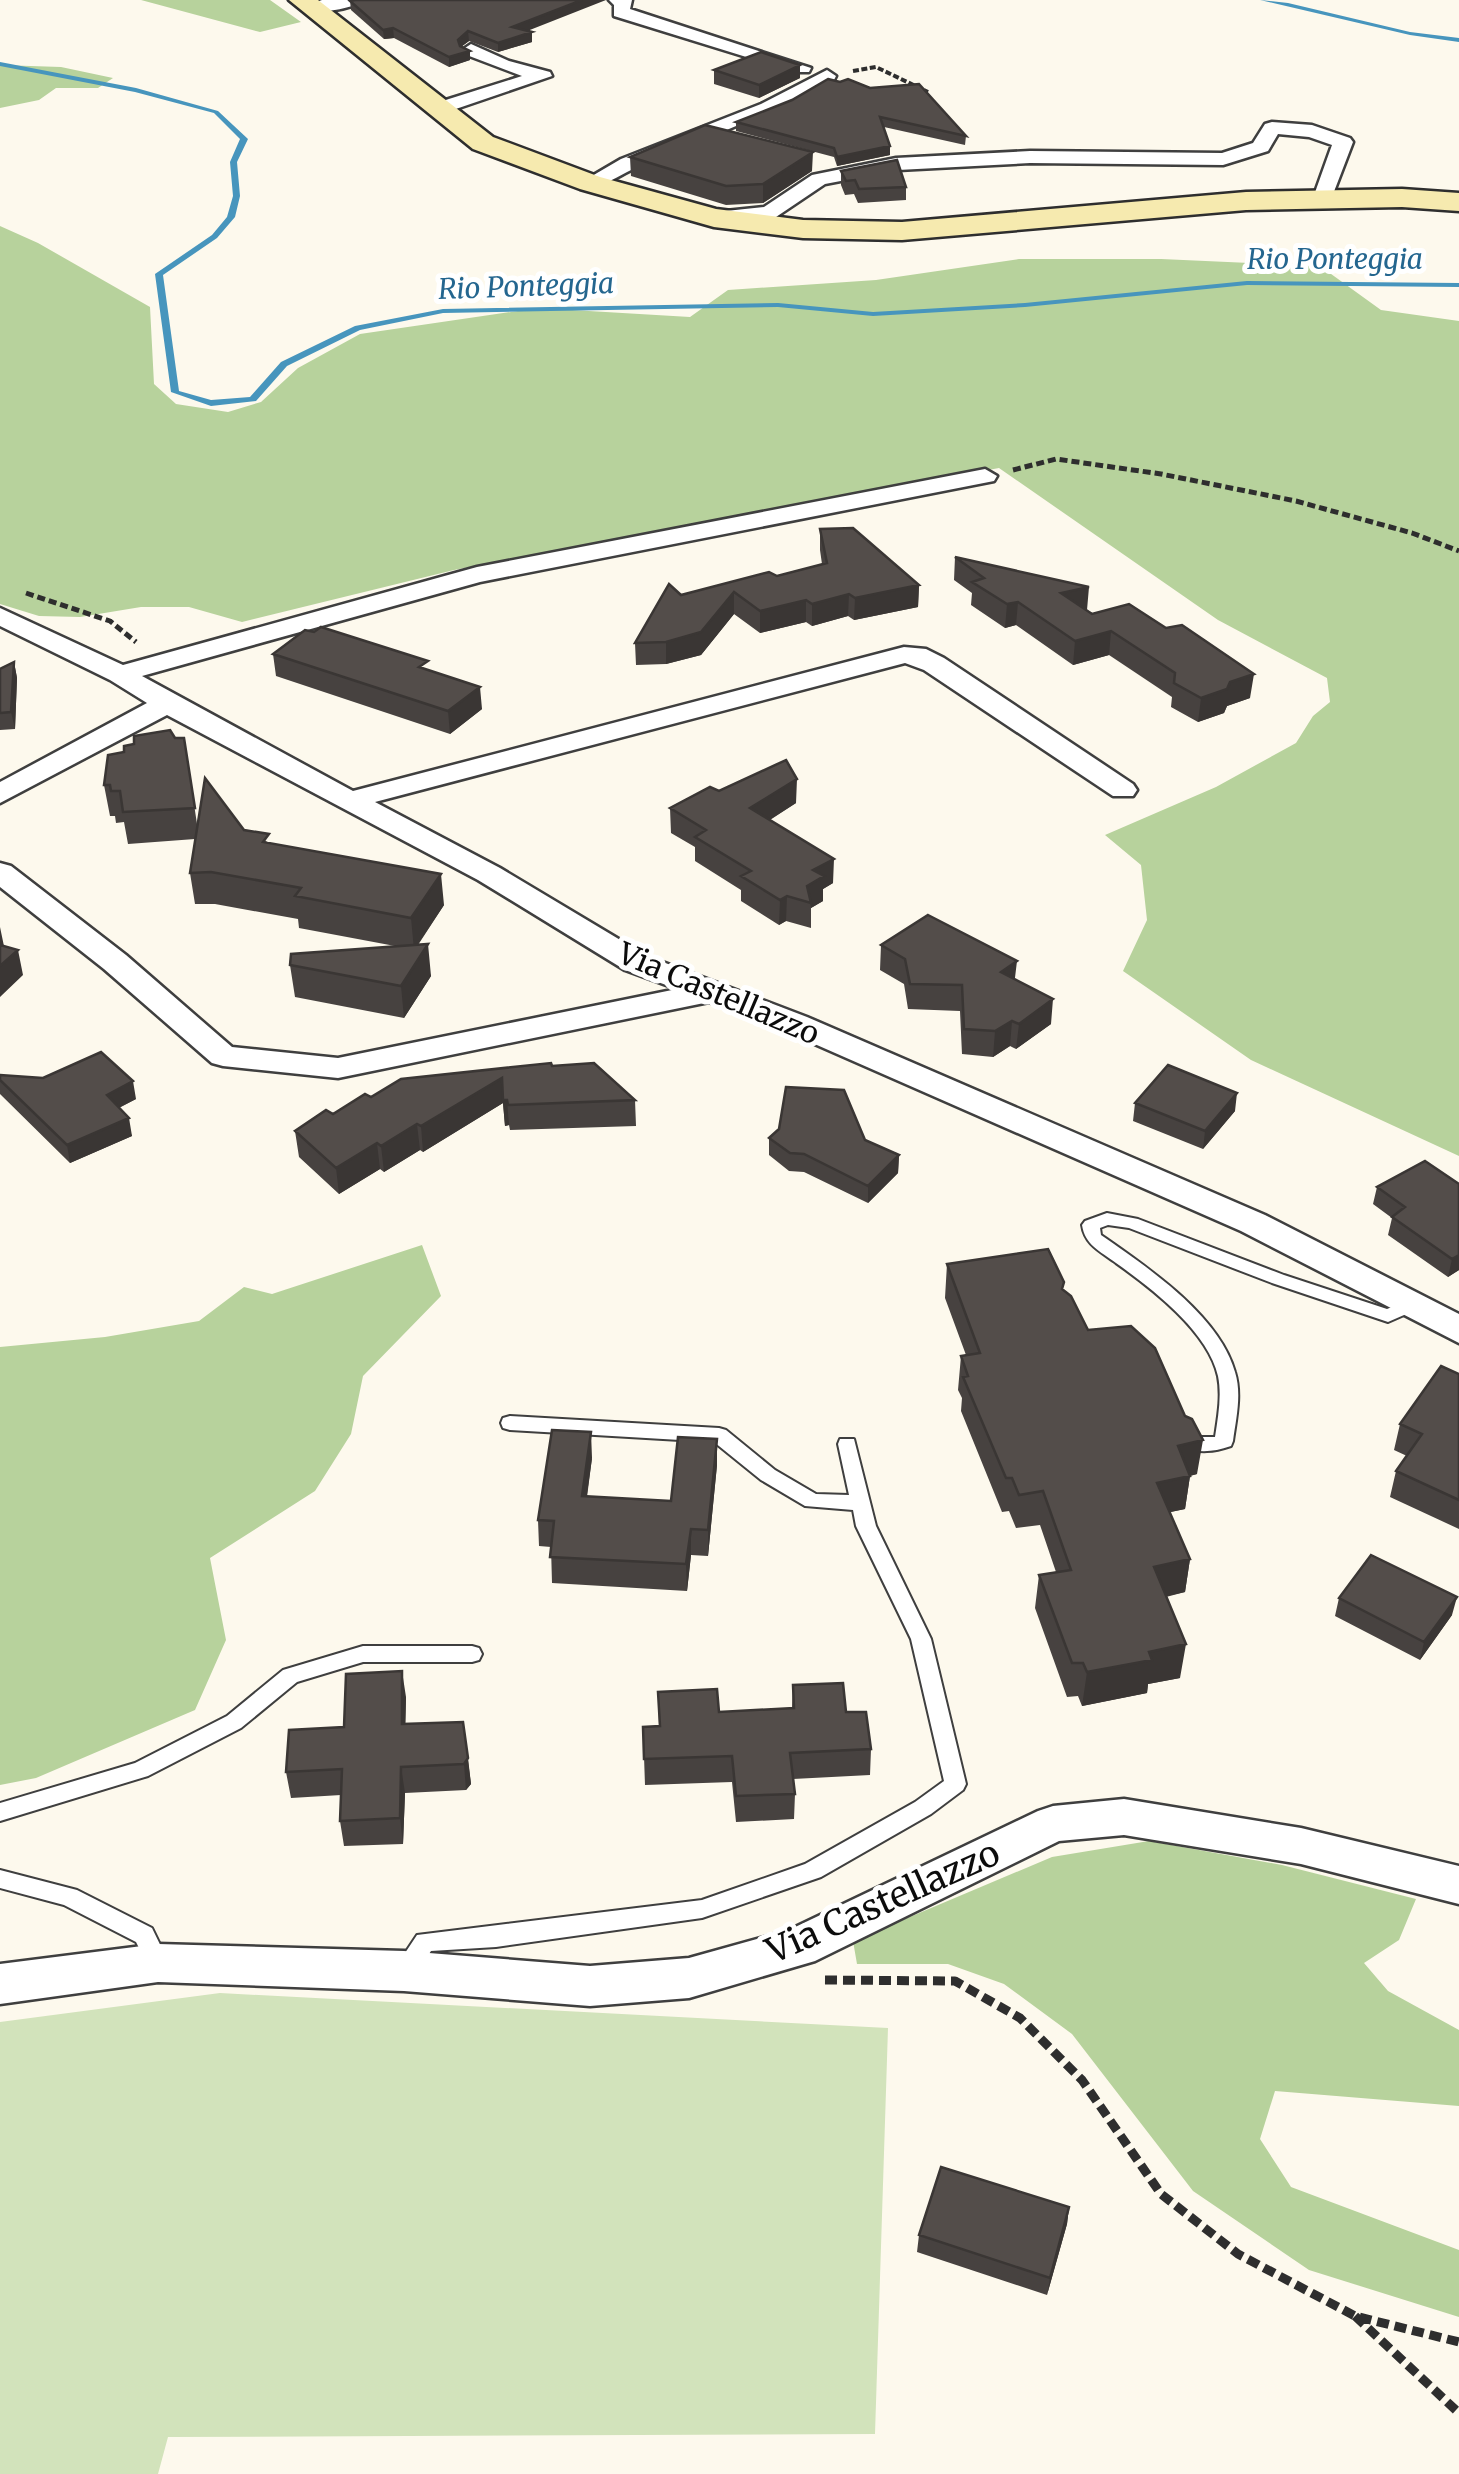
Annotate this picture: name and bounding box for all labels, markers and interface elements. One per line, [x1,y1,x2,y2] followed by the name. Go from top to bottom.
[1247,241,1423,277] water label: Rio Ponteggia
[437,265,615,307] water label: Rio Ponteggia
[612,933,825,1052] street label: Via Castellazzo
[759,1831,1006,1974] street label: Via Castellazzo

